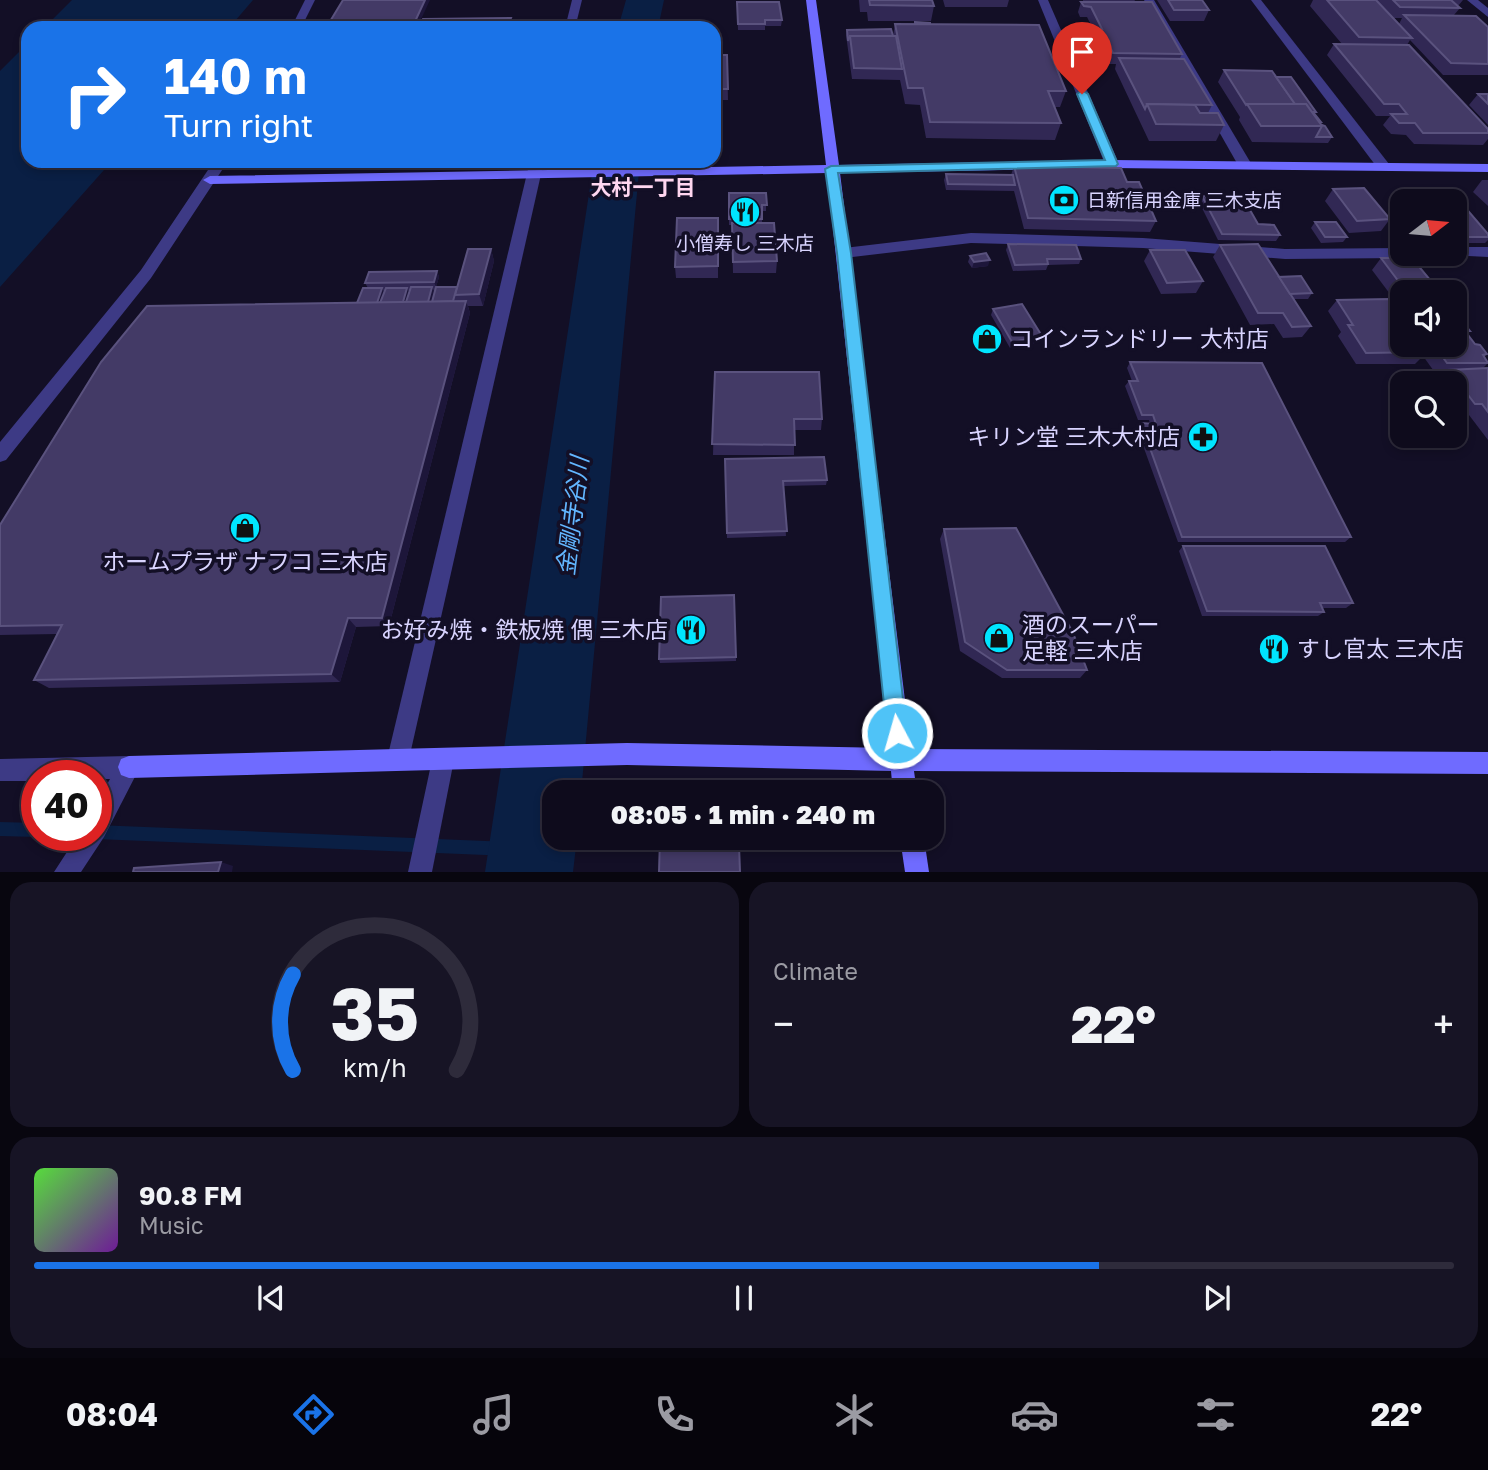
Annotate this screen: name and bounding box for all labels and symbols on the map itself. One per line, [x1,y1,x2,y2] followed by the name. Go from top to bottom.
[1052,22,1112,94] pin
[591,174,696,200] district label: 大村一丁目
[1047,183,1081,217] bank icon: 日新信用金庫 三木支店
[1087,188,1282,211] place label: 日新信用金庫 三木支店
[1390,189,1466,266] north arrow
[728,195,762,229] restaurant icon: 小僧寿し 三木店
[676,231,814,254] place label: 小僧寿し 三木店
[970,322,1004,356] shop icon: コインランドリー 大村店
[1010,324,1269,352] place label: コインランドリー 大村店
[1186,420,1220,454] pharmacy icon: キリン堂 三木大村店
[967,422,1180,450] place label: キリン堂 三木大村店
[550,452,594,577] water label: 金剛寺谷川
[228,511,262,545] shop icon: ホームプラザ ナフコ 三木店
[102,547,388,575] place label: ホームプラザ ナフコ 三木店
[1022,610,1160,664] place label: 酒のスーパー 足軽 三木店
[674,613,708,647] restaurant icon: お好み焼・鉄板焼 偶 三木店
[381,615,668,643] place label: お好み焼・鉄板焼 偶 三木店
[982,621,1016,655] shop icon: 酒のスーパー 足軽 三木店
[1257,632,1291,666] restaurant icon: すし官太 三木店
[1297,634,1464,662] place label: すし官太 三木店
[860,696,934,770] position arrow
[21,760,112,851] speed limit sign: 40

